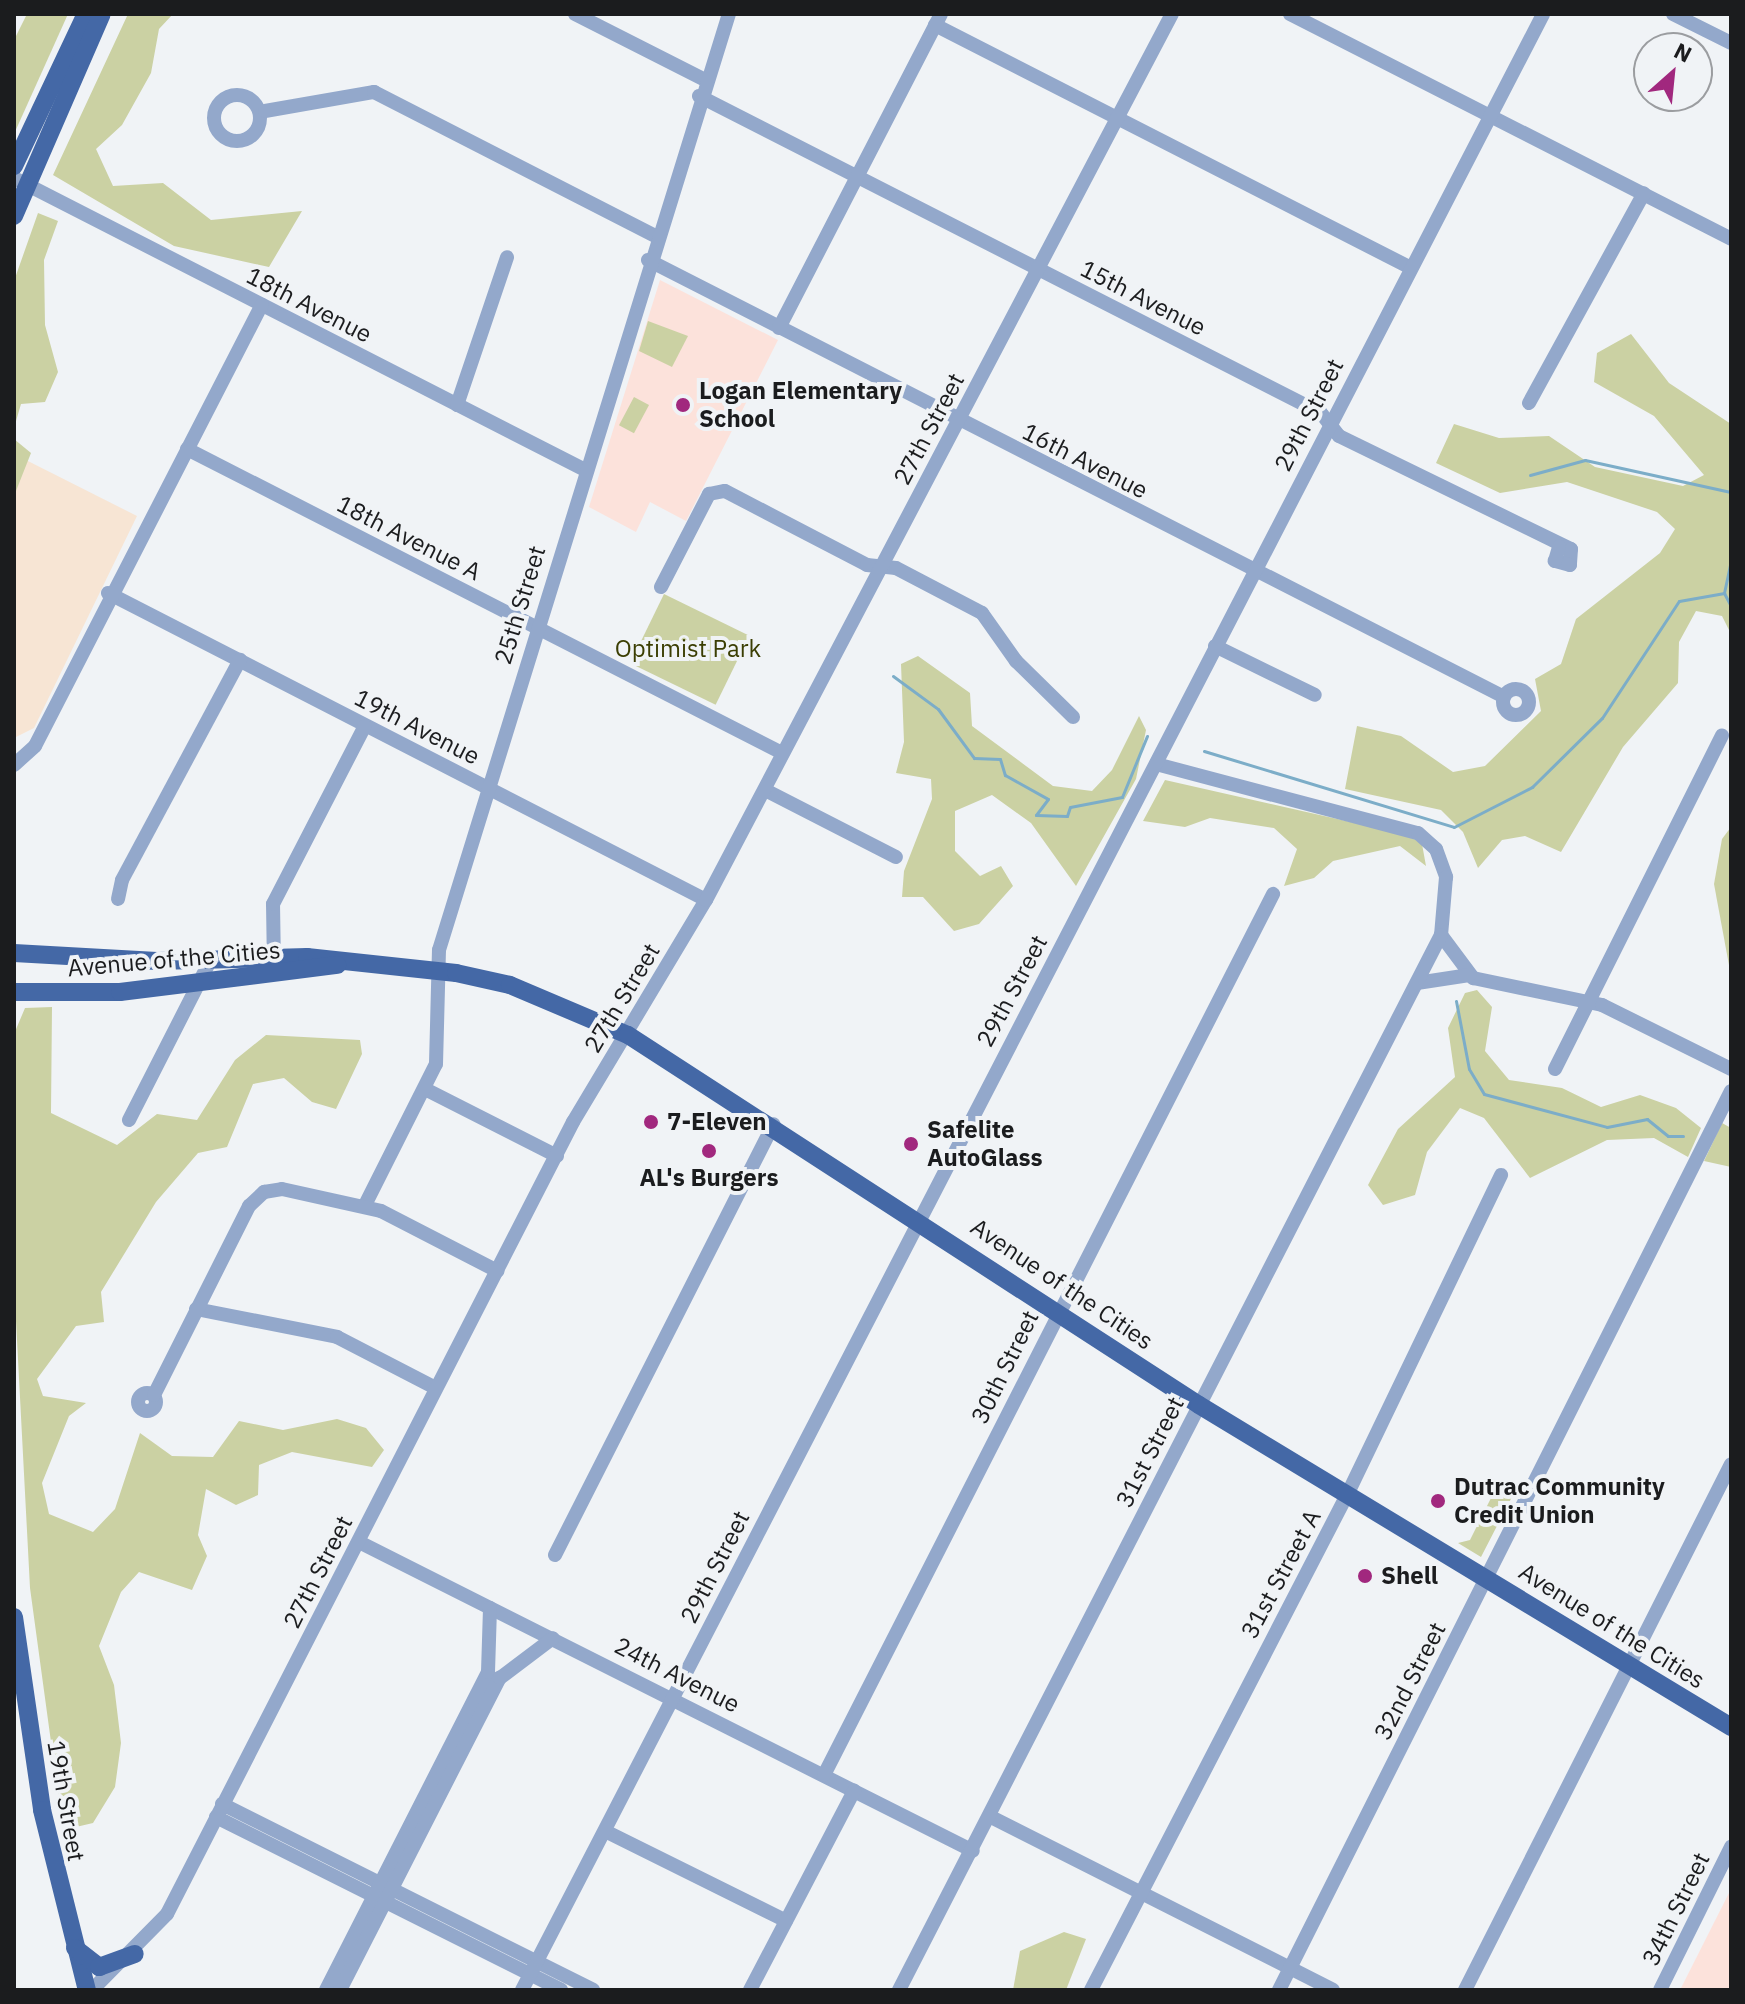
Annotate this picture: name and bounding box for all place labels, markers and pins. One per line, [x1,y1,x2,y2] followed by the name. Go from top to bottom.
[699,377,902,433] place label: Logan Elementary School
[674,396,692,414] marker: Logan Elementary School
[667,1108,767,1136] place label: 7-Eleven
[642,1113,660,1131] marker: 7-Eleven
[927,1116,1043,1172] place label: Safelite AutoGlass
[902,1135,920,1153] marker: Safelite AutoGlass
[700,1142,718,1160] marker: AL's Burgers
[639,1164,779,1192] place label: AL's Burgers
[1454,1473,1665,1529] place label: Dutrac Community Credit Union
[1429,1492,1447,1510] marker: Dutrac Community Credit Union
[1381,1562,1438,1590] place label: Shell
[1356,1567,1374,1585] marker: Shell

